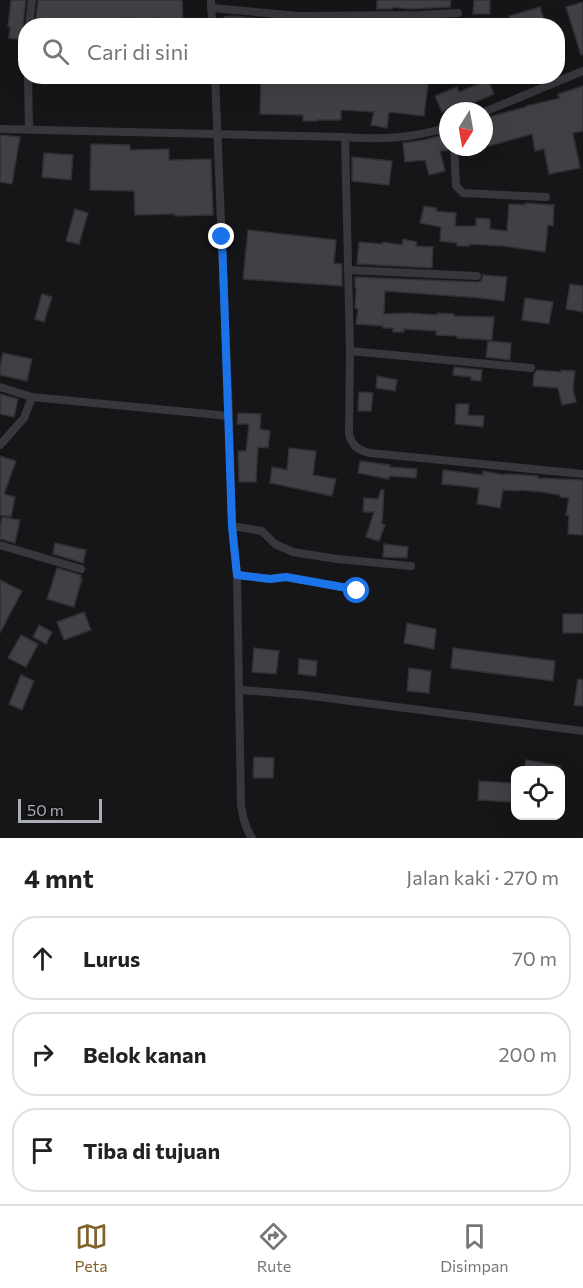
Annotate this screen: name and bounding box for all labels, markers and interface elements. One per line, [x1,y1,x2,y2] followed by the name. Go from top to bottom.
[18,18,565,84] search box
[39,35,72,68] icon: search
[87,38,189,65] text: Cari di sini
[439,102,493,156] north arrow
[208,223,234,249] route end
[343,577,369,603] route start
[511,766,565,820] map controls
[511,766,565,820] button: locate
[18,796,102,824] scale bar
[27,800,64,819] text: 50 m
[24,862,94,893] text: 4 mnt
[406,865,559,889] text: Jalan kaki · 270 m
[26,942,59,975] icon: ahead
[83,945,140,972] text: Lurus
[512,946,557,970] text: 70 m
[26,1038,59,1071] icon: right
[83,1041,206,1068] text: Belok kanan
[499,1042,557,1066] text: 200 m
[26,1134,59,1167] icon: arrive
[83,1137,220,1164] text: Tiba di tujuan
[75,1220,108,1275] tab: Peta
[257,1220,291,1275] tab: Rute
[440,1220,508,1275] tab: Disimpan

